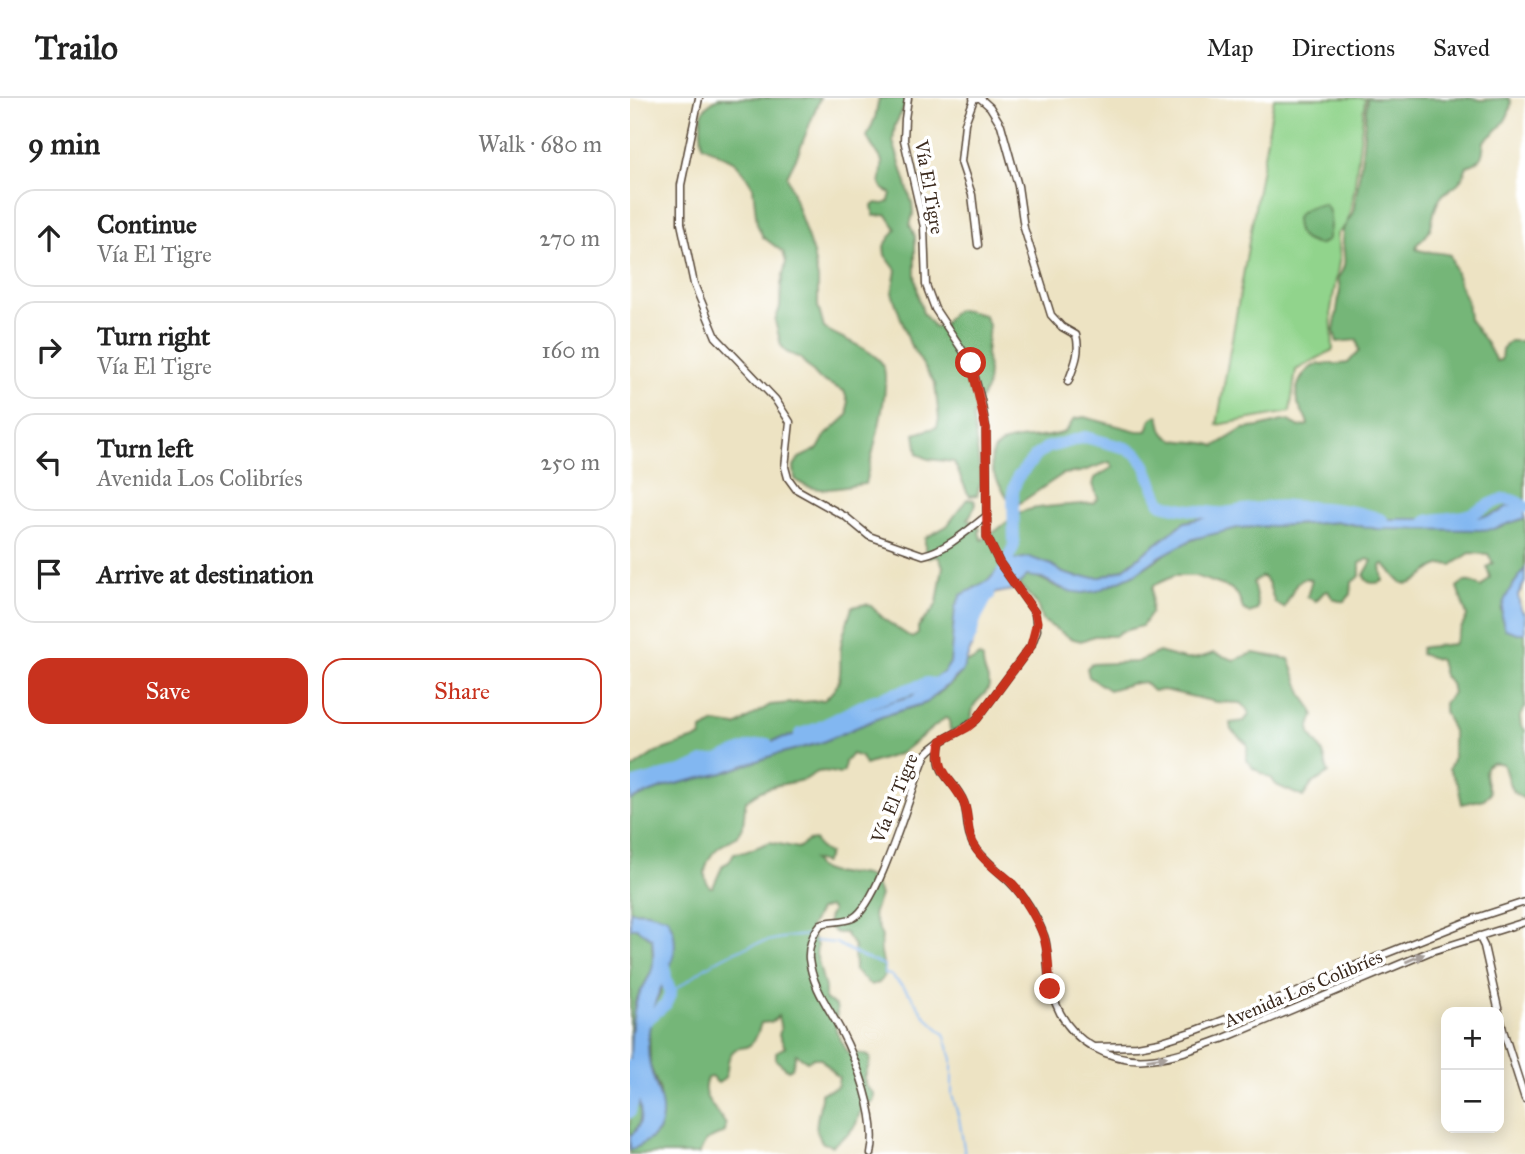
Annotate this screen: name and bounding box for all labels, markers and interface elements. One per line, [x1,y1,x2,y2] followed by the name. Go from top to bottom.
[35,28,118,68] text: Trailo
[1207,33,1254,63] text: Map
[1292,33,1395,63] text: Directions
[1433,33,1490,63] text: Saved
[28,126,100,162] text: 9 min
[478,130,602,158] text: Walk · 680 m
[909,137,949,236] street label: Vía El Tigre
[97,208,197,240] text: Continue
[30,219,68,257] icon: ahead
[539,224,600,252] text: 270 m
[97,240,212,268] text: Vía El Tigre
[97,320,210,352] text: Turn right
[30,331,68,369] icon: right
[542,336,600,364] text: 160 m
[955,347,986,378] route start
[97,352,212,380] text: Vía El Tigre
[97,432,193,464] text: Turn left
[30,443,68,481] icon: left
[540,448,600,476] text: 250 m
[97,464,303,492] text: Avenida Los Colibríes
[30,555,68,593] icon: arrive
[97,558,314,590] text: Arrive at destination
[28,658,308,724] button: Save
[322,658,602,724] button: Share
[866,750,924,848] street label: Vía El Tigre
[1220,945,1386,1033] street label: Avenida Los Colibríes
[1404,952,1425,963] one-way arrow
[1034,973,1065,1004] route end
[1441,1007,1504,1133] map controls
[1441,1007,1504,1070] button: +
[1147,1052,1169,1063] one-way arrow
[1441,1070,1504,1133] button: −

